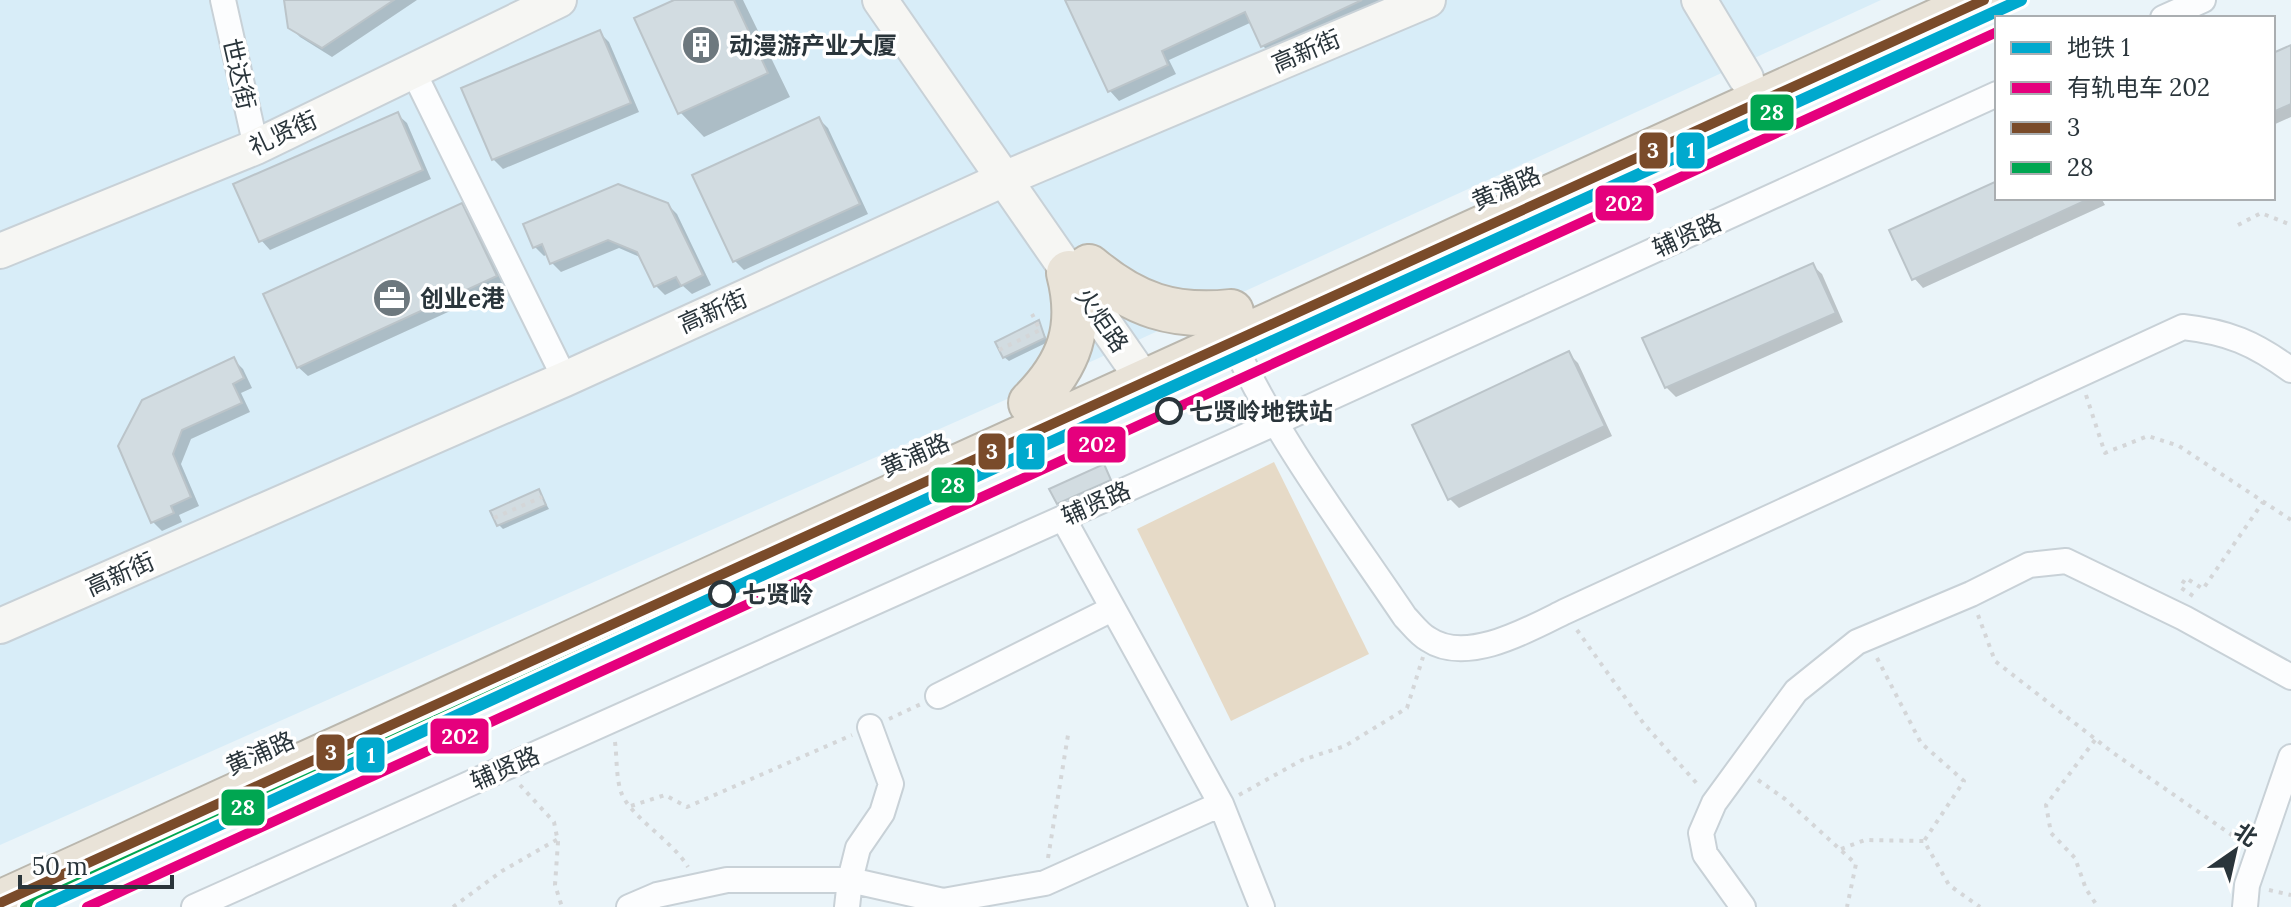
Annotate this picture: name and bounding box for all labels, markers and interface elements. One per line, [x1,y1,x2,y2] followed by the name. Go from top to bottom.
[1995,16,2275,200] legend
[1267,23,1345,79] street label: 高新街
[680,24,722,66] building icon: 动漫游产业大厦
[729,30,897,61] place label: 动漫游产业大厦
[2067,32,2130,63] text: 地铁 1
[216,35,262,113] street label: 世达街
[2067,72,2210,103] text: 有轨电车 202
[1749,93,1795,132] line badge: 28
[1760,98,1784,126] text: 28
[244,104,322,162] street label: 礼贤街
[2067,112,2080,143] text: 3
[1638,131,1669,170] line badge: 3
[1675,131,1706,170] line badge: 1
[1647,136,1659,164] text: 3
[1687,136,1696,164] text: 1
[2067,152,2093,183] text: 28
[1467,159,1545,217] street label: 黄浦路
[1594,184,1655,222] line badge: 202
[1605,189,1643,217] text: 202
[1648,206,1726,264] street label: 辅贤路
[371,277,413,319] office icon: 创业e港
[674,282,752,340] street label: 高新街
[1069,282,1135,358] street label: 火炬路
[420,283,505,314] place label: 创业e港
[1189,396,1333,427] place label: 七贤岭地铁站
[1156,398,1182,424] marker: 七贤岭地铁站
[1066,425,1127,464] line badge: 202
[876,426,954,484] street label: 黄浦路
[1078,430,1116,458] text: 202
[977,432,1007,471] line badge: 3
[1015,432,1046,471] line badge: 1
[986,437,998,465] text: 3
[1026,437,1035,465] text: 1
[930,466,976,504] line badge: 28
[941,471,965,499] text: 28
[1057,474,1135,532] street label: 辅贤路
[81,545,159,603] street label: 高新街
[742,579,814,610] place label: 七贤岭
[709,581,735,607] marker: 七贤岭
[429,717,490,755] line badge: 202
[441,722,479,750] text: 202
[221,724,299,782] street label: 黄浦路
[315,733,346,772] line badge: 3
[355,736,386,774] line badge: 1
[325,738,337,766] text: 3
[466,739,544,797] street label: 辅贤路
[367,741,376,769] text: 1
[220,788,266,827] line badge: 28
[231,793,255,821] text: 28
[2195,811,2275,891] north arrow
[2229,817,2263,852] text: 北
[20,839,172,889] scale bar
[32,851,88,882] text: 50 m

